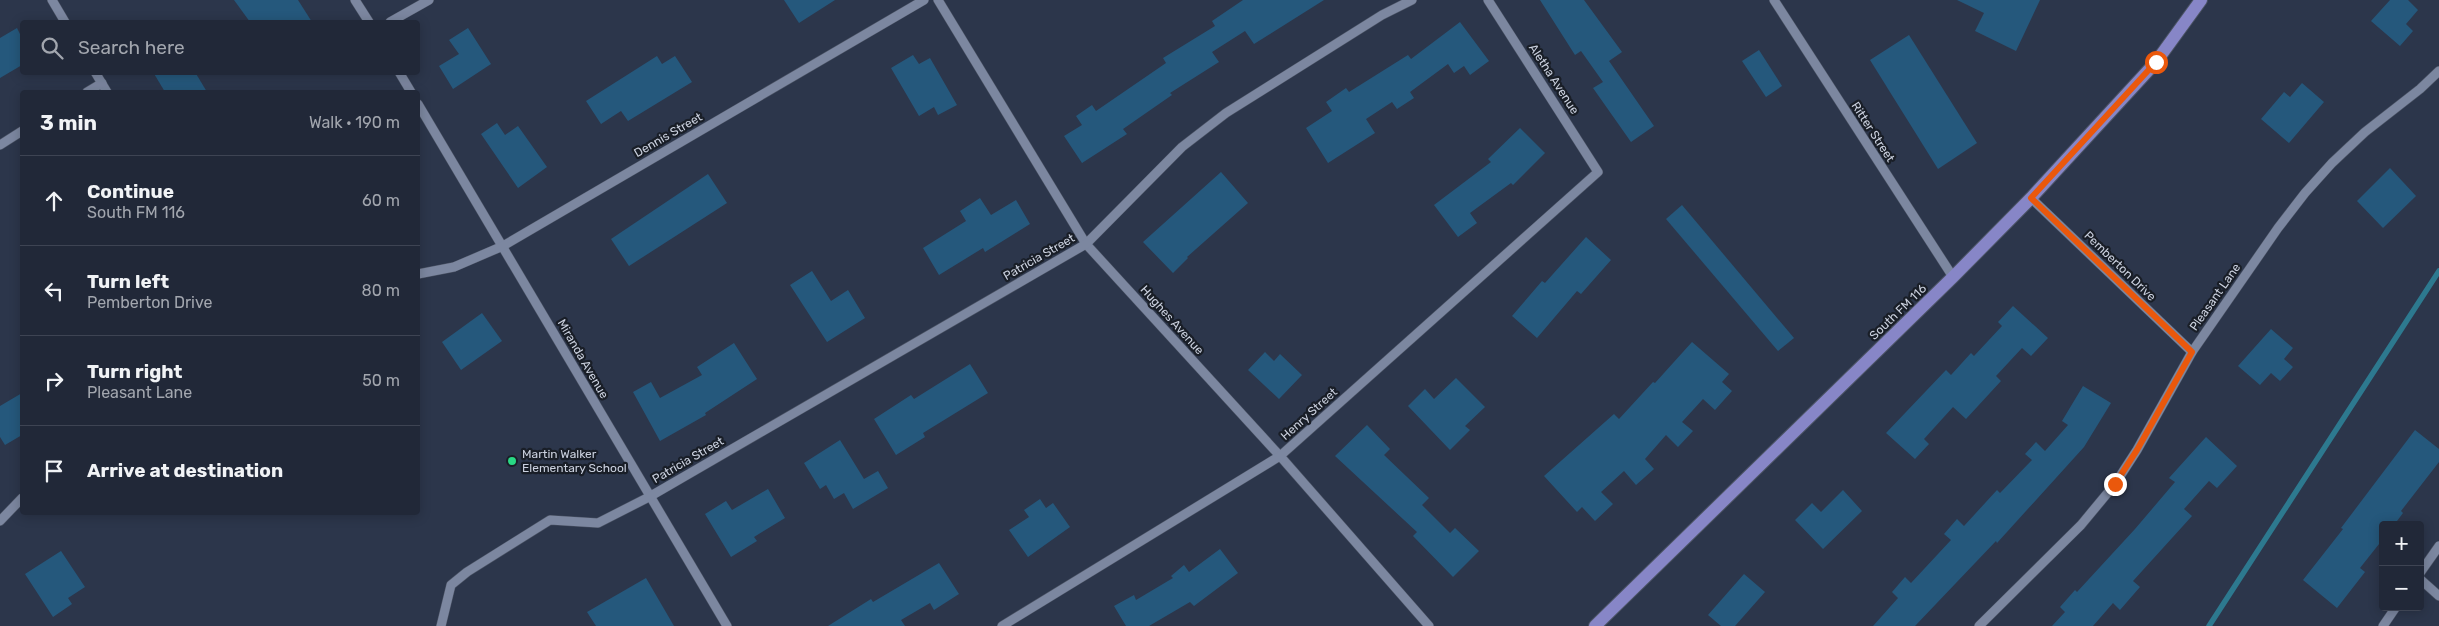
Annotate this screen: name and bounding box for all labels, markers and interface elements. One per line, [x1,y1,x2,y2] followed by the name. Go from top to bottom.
[20,20,420,75] search box
[38,34,66,62] icon: search
[78,36,185,59] text: Search here
[1526,41,1582,117] street label: Aletha Avenue
[2145,51,2168,74] route start
[1848,99,1898,165] street label: Ritter Street
[40,110,97,135] text: 3 min
[632,110,705,160] street label: Dennis Street
[309,113,400,132] text: Walk · 190 m
[87,180,174,203] text: Continue
[40,187,68,215] icon: ahead
[362,191,400,210] text: 60 m
[87,203,185,222] text: South FM 116
[2081,228,2159,304] street label: Pemberton Drive
[1001,231,1077,283] street label: Patricia Street
[2187,260,2244,333] street label: Pleasant Lane
[87,270,169,293] text: Turn left
[40,277,68,305] icon: left
[362,281,400,300] text: 80 m
[1867,281,1929,343] street label: South FM 116
[1137,283,1207,357] street label: Hughes Avenue
[87,293,212,312] text: Pemberton Drive
[555,317,612,401] street label: Miranda Avenue
[87,360,182,383] text: Turn right
[40,367,68,395] icon: right
[362,371,400,390] text: 50 m
[87,383,192,402] text: Pleasant Lane
[1278,385,1340,443] street label: Henry Street
[650,434,726,486] street label: Patricia Street
[522,447,627,475] place label: Martin Walker Elementary School
[506,455,518,467] marker: Martin Walker Elementary School
[40,457,68,485] icon: arrive
[87,459,283,482] text: Arrive at destination
[2104,473,2127,496] route end
[2379,521,2424,611] map controls
[2379,521,2424,566] button: +
[2379,566,2424,611] button: −

